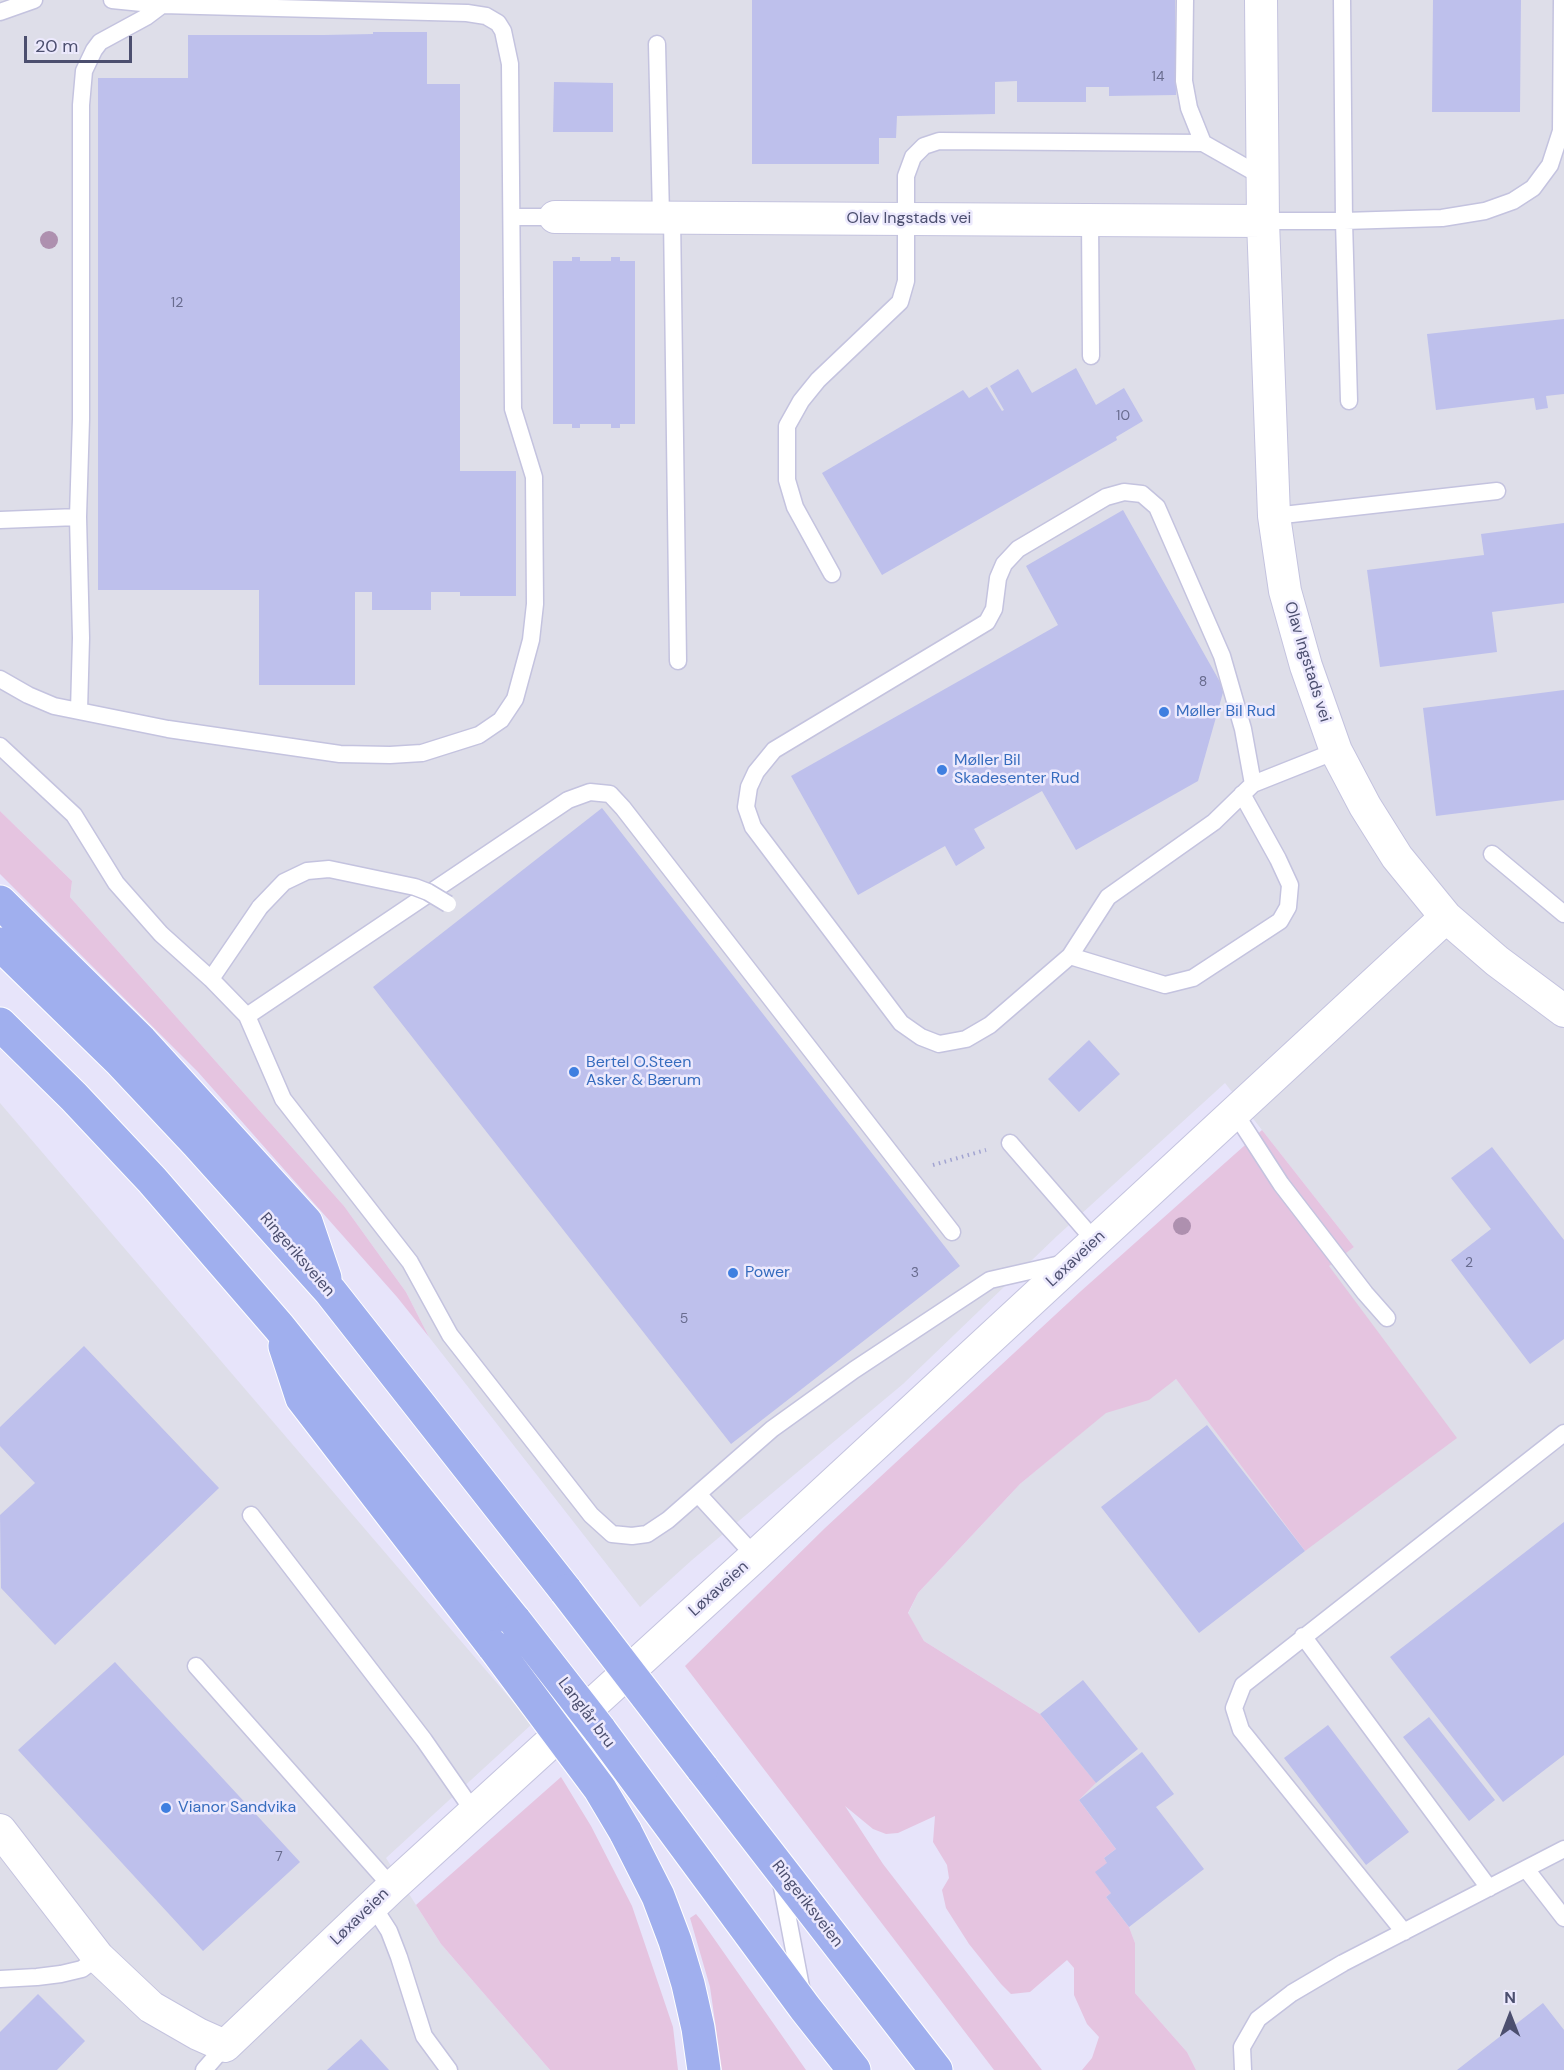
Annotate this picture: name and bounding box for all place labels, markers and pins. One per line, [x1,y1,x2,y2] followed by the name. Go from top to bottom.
[1176,702,1275,722] place label: Møller Bil Rud
[1157,705,1171,719] marker: Møller Bil Rud
[954,751,1079,789] place label: Møller Bil Skadesenter Rud
[935,763,949,777] marker: Møller Bil Skadesenter Rud
[586,1053,701,1091] place label: Bertel O.Steen Asker & Bærum
[567,1065,581,1079] marker: Bertel O.Steen Asker & Bærum
[745,1263,790,1283] place label: Power
[726,1266,740,1280] marker: Power
[178,1798,296,1818] place label: Vianor Sandvika
[159,1801,173,1815] marker: Vianor Sandvika

